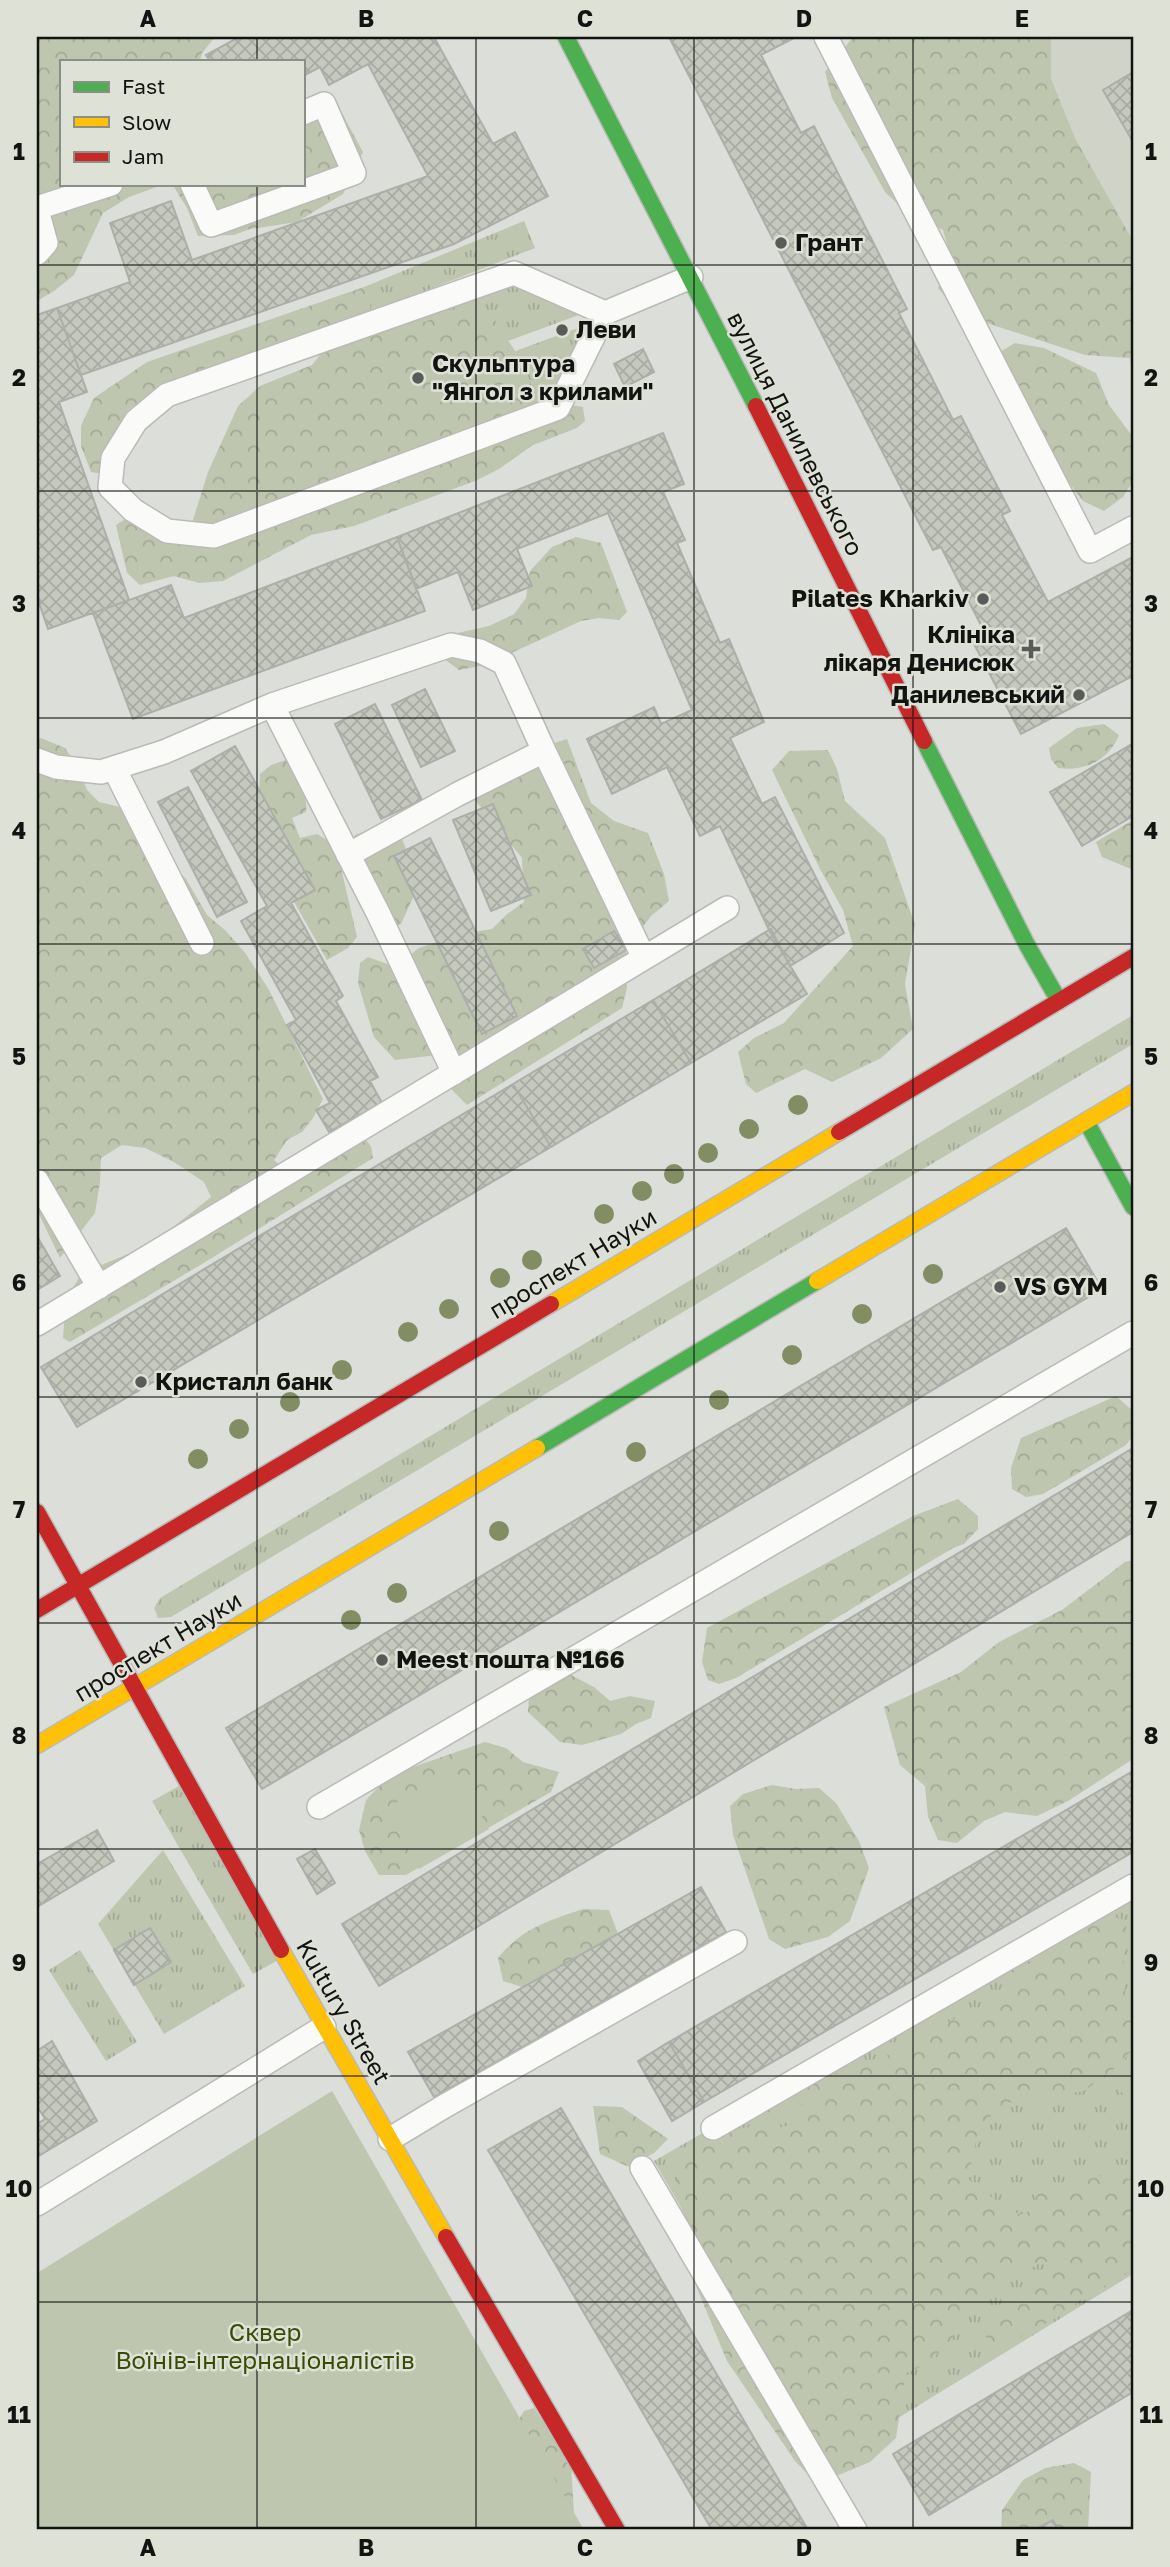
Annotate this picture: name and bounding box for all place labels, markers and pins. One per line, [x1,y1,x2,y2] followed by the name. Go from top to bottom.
[795,227,863,256] place label: Грант
[773,235,789,251] marker: Грант
[576,314,636,343] place label: Леви
[554,322,570,338] marker: Леви
[432,348,654,405] place label: Скульптура "Янгол з крилами"
[410,370,426,386] marker: Скульптура "Янгол з крилами"
[791,583,970,612] place label: Pilates Kharkiv
[975,591,991,607] marker: Pilates Kharkiv
[824,619,1015,676] place label: Клініка лікаря Денисюк
[1021,639,1041,659] marker: Клініка лікаря Денисюк
[891,679,1065,708] place label: Данилевський
[1071,687,1087,703] marker: Данилевський
[1014,1271,1108,1300] place label: VS GYM
[992,1279,1008,1295] marker: VS GYM
[155,1366,333,1395] place label: Кристалл банк
[133,1374,149,1390] marker: Кристалл банк
[396,1644,625,1673] place label: Meest пошта №166
[374,1652,390,1668] marker: Meest пошта №166

